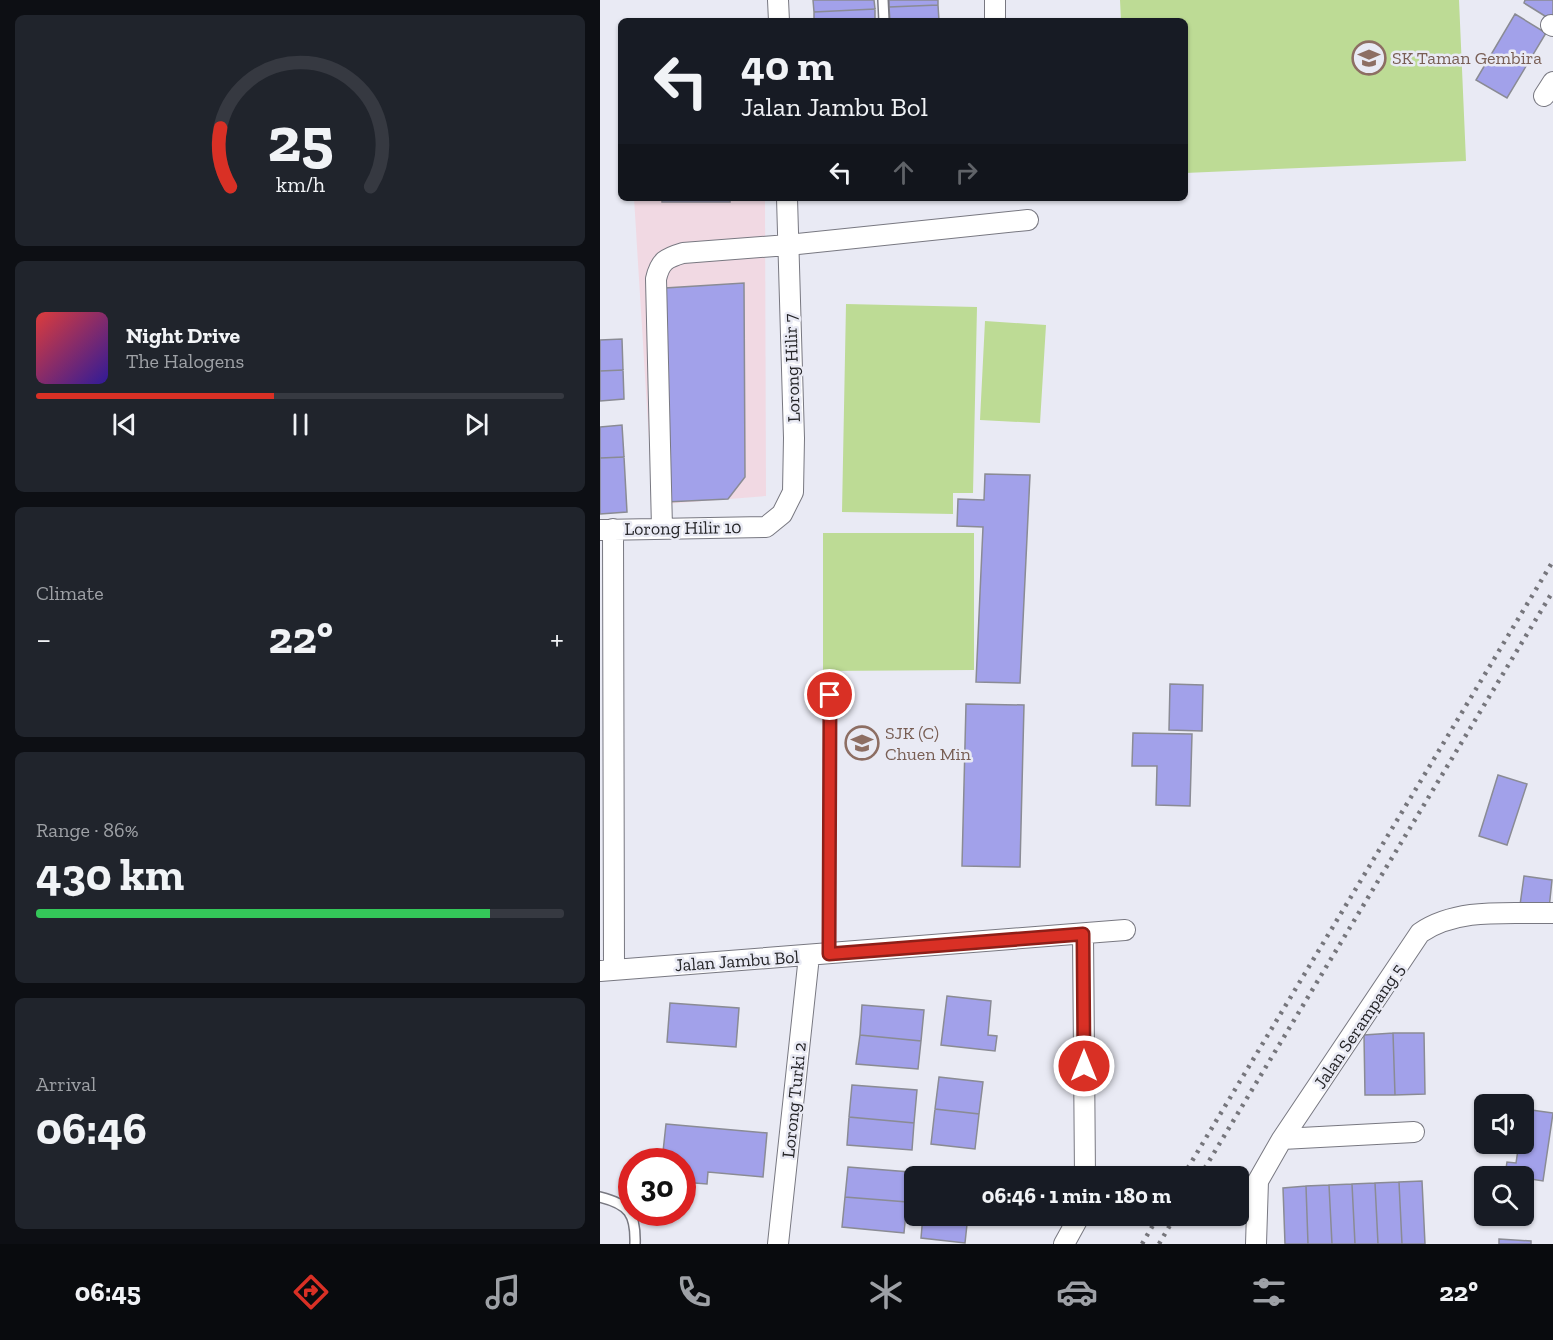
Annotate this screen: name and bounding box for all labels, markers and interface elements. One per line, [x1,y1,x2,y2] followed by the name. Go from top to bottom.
[741,40,834,91] text: 40 m
[1351,40,1387,76] school or university icon: SK Taman Gembira
[642,42,720,120] icon: left
[1392,47,1542,69] place label: SK Taman Gembira
[741,91,928,123] text: Jalan Jambu Bol
[267,103,333,178] text: 25
[824,156,857,189] icon: left
[887,156,920,189] icon: ahead
[950,156,983,189] icon: right
[276,173,324,198] text: km/h
[779,313,805,423] street label: Lorong Hilir 7
[126,322,240,349] text: Night Drive
[126,349,244,373] text: The Halogens
[108,408,141,441] icon: previous
[284,408,317,441] icon: pause
[460,408,493,441] icon: next
[624,516,742,540] street label: Lorong Hilir 10
[36,581,104,605] text: Climate
[268,611,333,665] text: 22°
[36,619,51,658] text: −
[550,619,564,658] text: +
[804,669,855,720] pin
[813,678,846,711] icon: arrive
[885,722,972,765] place label: SJK (C) Chuen Min
[844,725,880,761] school or university icon: SJK (C) Chuen Min
[36,818,138,842] text: Range · 86%
[36,848,184,902] text: 430 km
[674,946,800,976] street label: Jalan Jambu Bol
[1309,959,1409,1093] street label: Jalan Serampang 5
[1052,1034,1116,1098] position arrow
[777,1041,811,1159] street label: Lorong Turki 2
[36,1072,96,1096] text: Arrival
[1474,1094,1534,1226] map controls
[1474,1094,1534,1154] button: sound
[36,1102,147,1156] text: 06:46
[618,1148,696,1226] speed limit sign: 30
[1474,1166,1534,1226] button: search
[982,1182,1171,1209] text: 06:46 · 1 min · 180 m
[290,1271,332,1313] icon: directions
[482,1271,524,1313] icon: music
[673,1271,715,1313] icon: phone
[865,1271,907,1313] icon: climate
[1056,1271,1098,1313] icon: car
[1248,1271,1290,1313] icon: filters
[75,1276,141,1308] text: 06:45
[1439,1276,1478,1308] text: 22°

